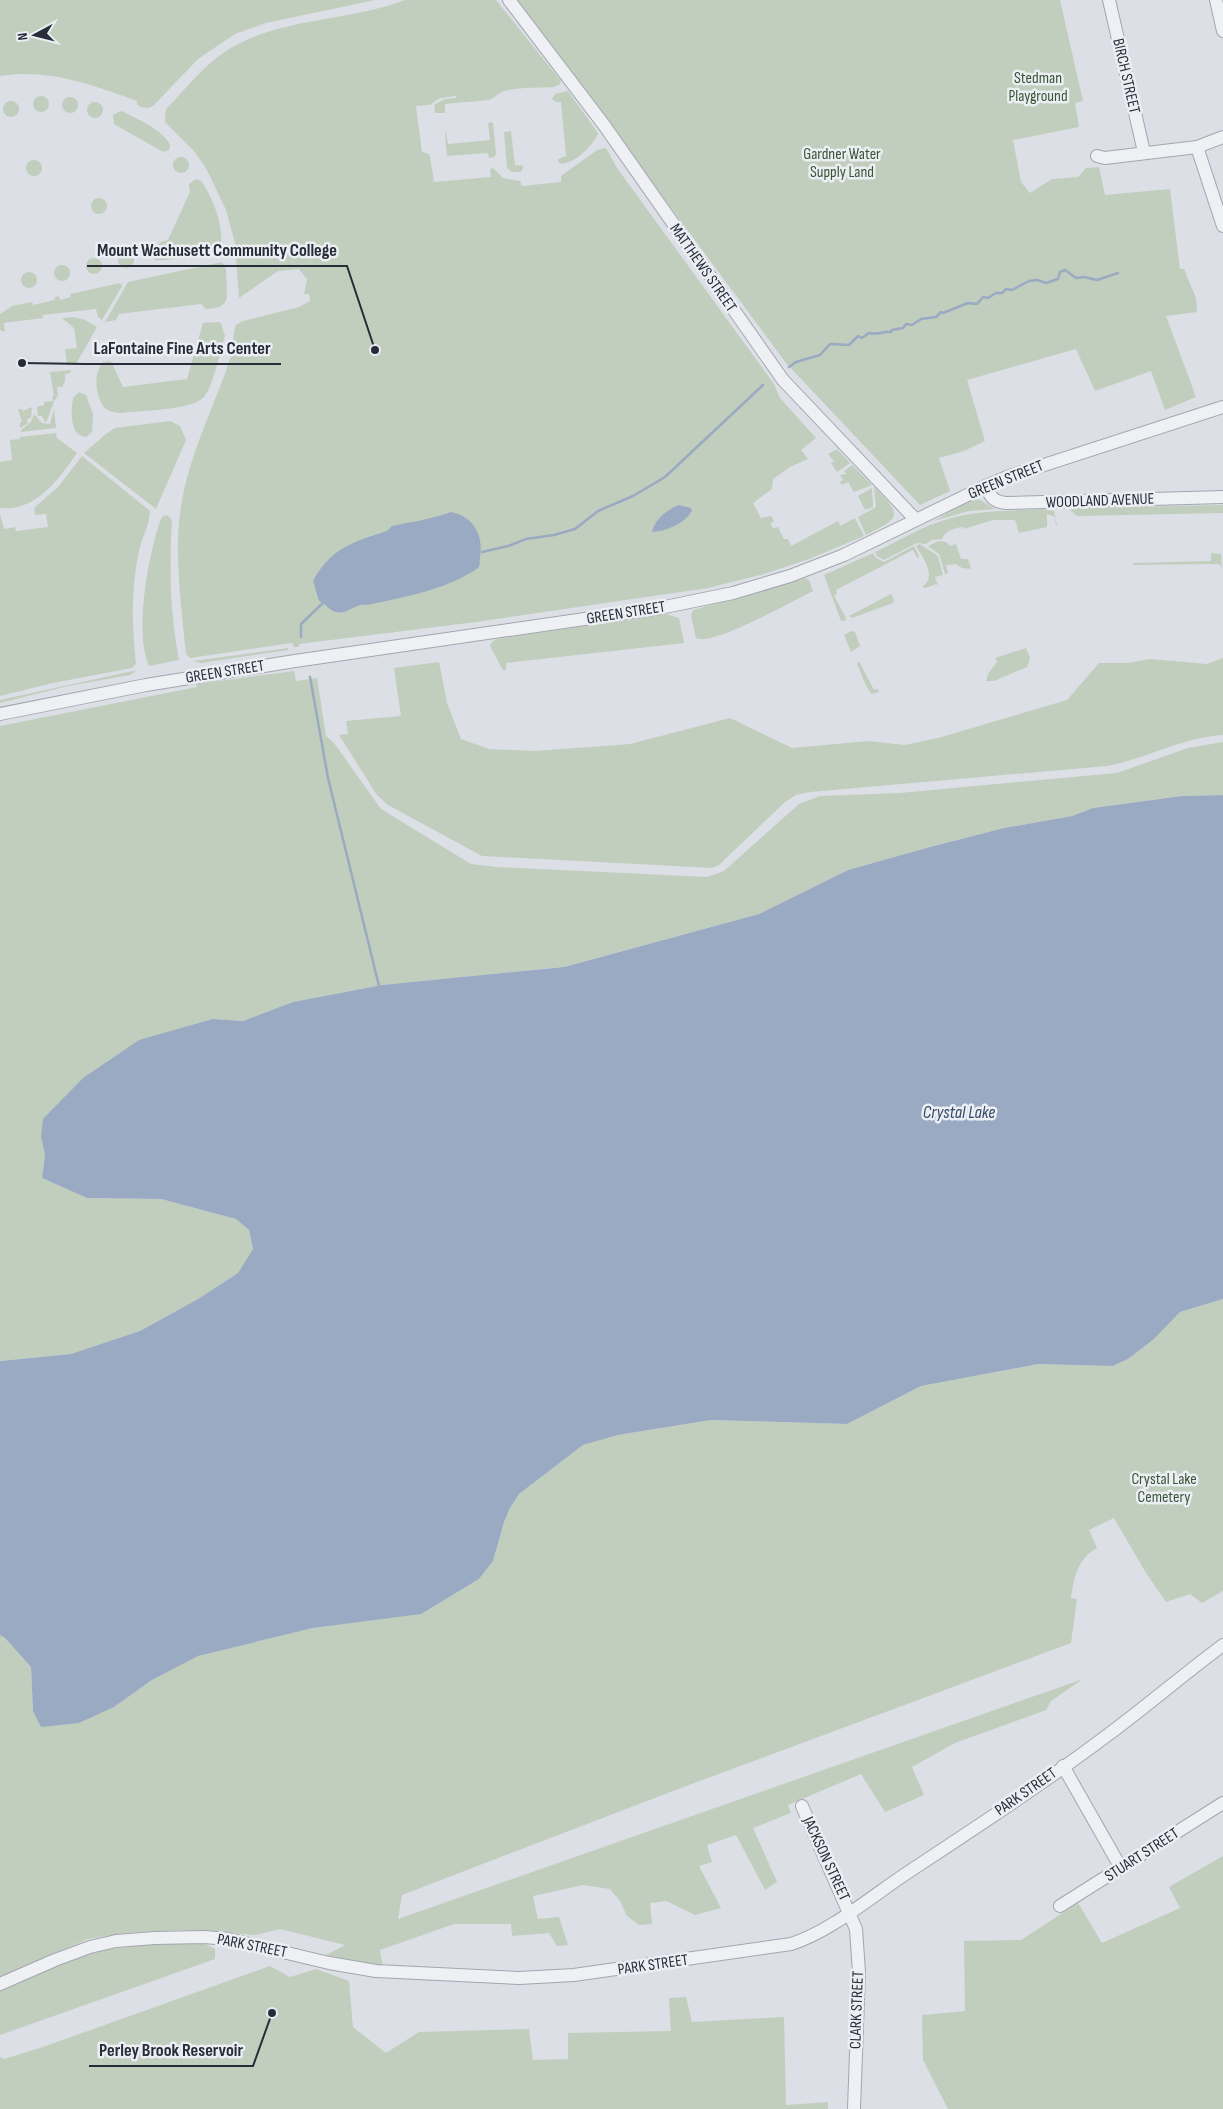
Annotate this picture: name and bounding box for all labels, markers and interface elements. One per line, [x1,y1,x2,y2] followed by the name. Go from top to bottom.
[10,10,60,60] north arrow
[14,32,31,41] text: N
[1108,37,1144,116] street label: BIRCH STREET
[1008,69,1068,106] park label: Stedman Playground
[803,145,881,182] park label: Gardner Water Supply Land
[666,220,741,316] street label: MATTHEWS STREET
[87,233,347,266] callout: Mount Wachusett Community College
[97,240,337,261] text: Mount Wachusett Community College
[84,331,281,364] callout: LaFontaine Fine Arts Center
[93,338,271,359] text: LaFontaine Fine Arts Center
[966,456,1047,504] street label: GREEN STREET
[1046,490,1154,512] street label: WOODLAND AVENUE
[585,597,667,629] street label: GREEN STREET
[184,656,266,688] street label: GREEN STREET
[923,1102,995,1123] water label: Crystal Lake
[1131,1470,1197,1507] park label: Crystal Lake Cemetery
[992,1764,1061,1820] street label: PARK STREET
[798,1813,854,1905] street label: JACKSON STREET
[1101,1824,1183,1886] street label: STUART STREET
[215,1930,289,1962] street label: PARK STREET
[617,1951,690,1979] street label: PARK STREET
[846,1970,868,2049] street label: CLARK STREET
[89,2033,253,2066] callout: Perley Brook Reservoir
[99,2040,243,2061] text: Perley Brook Reservoir

